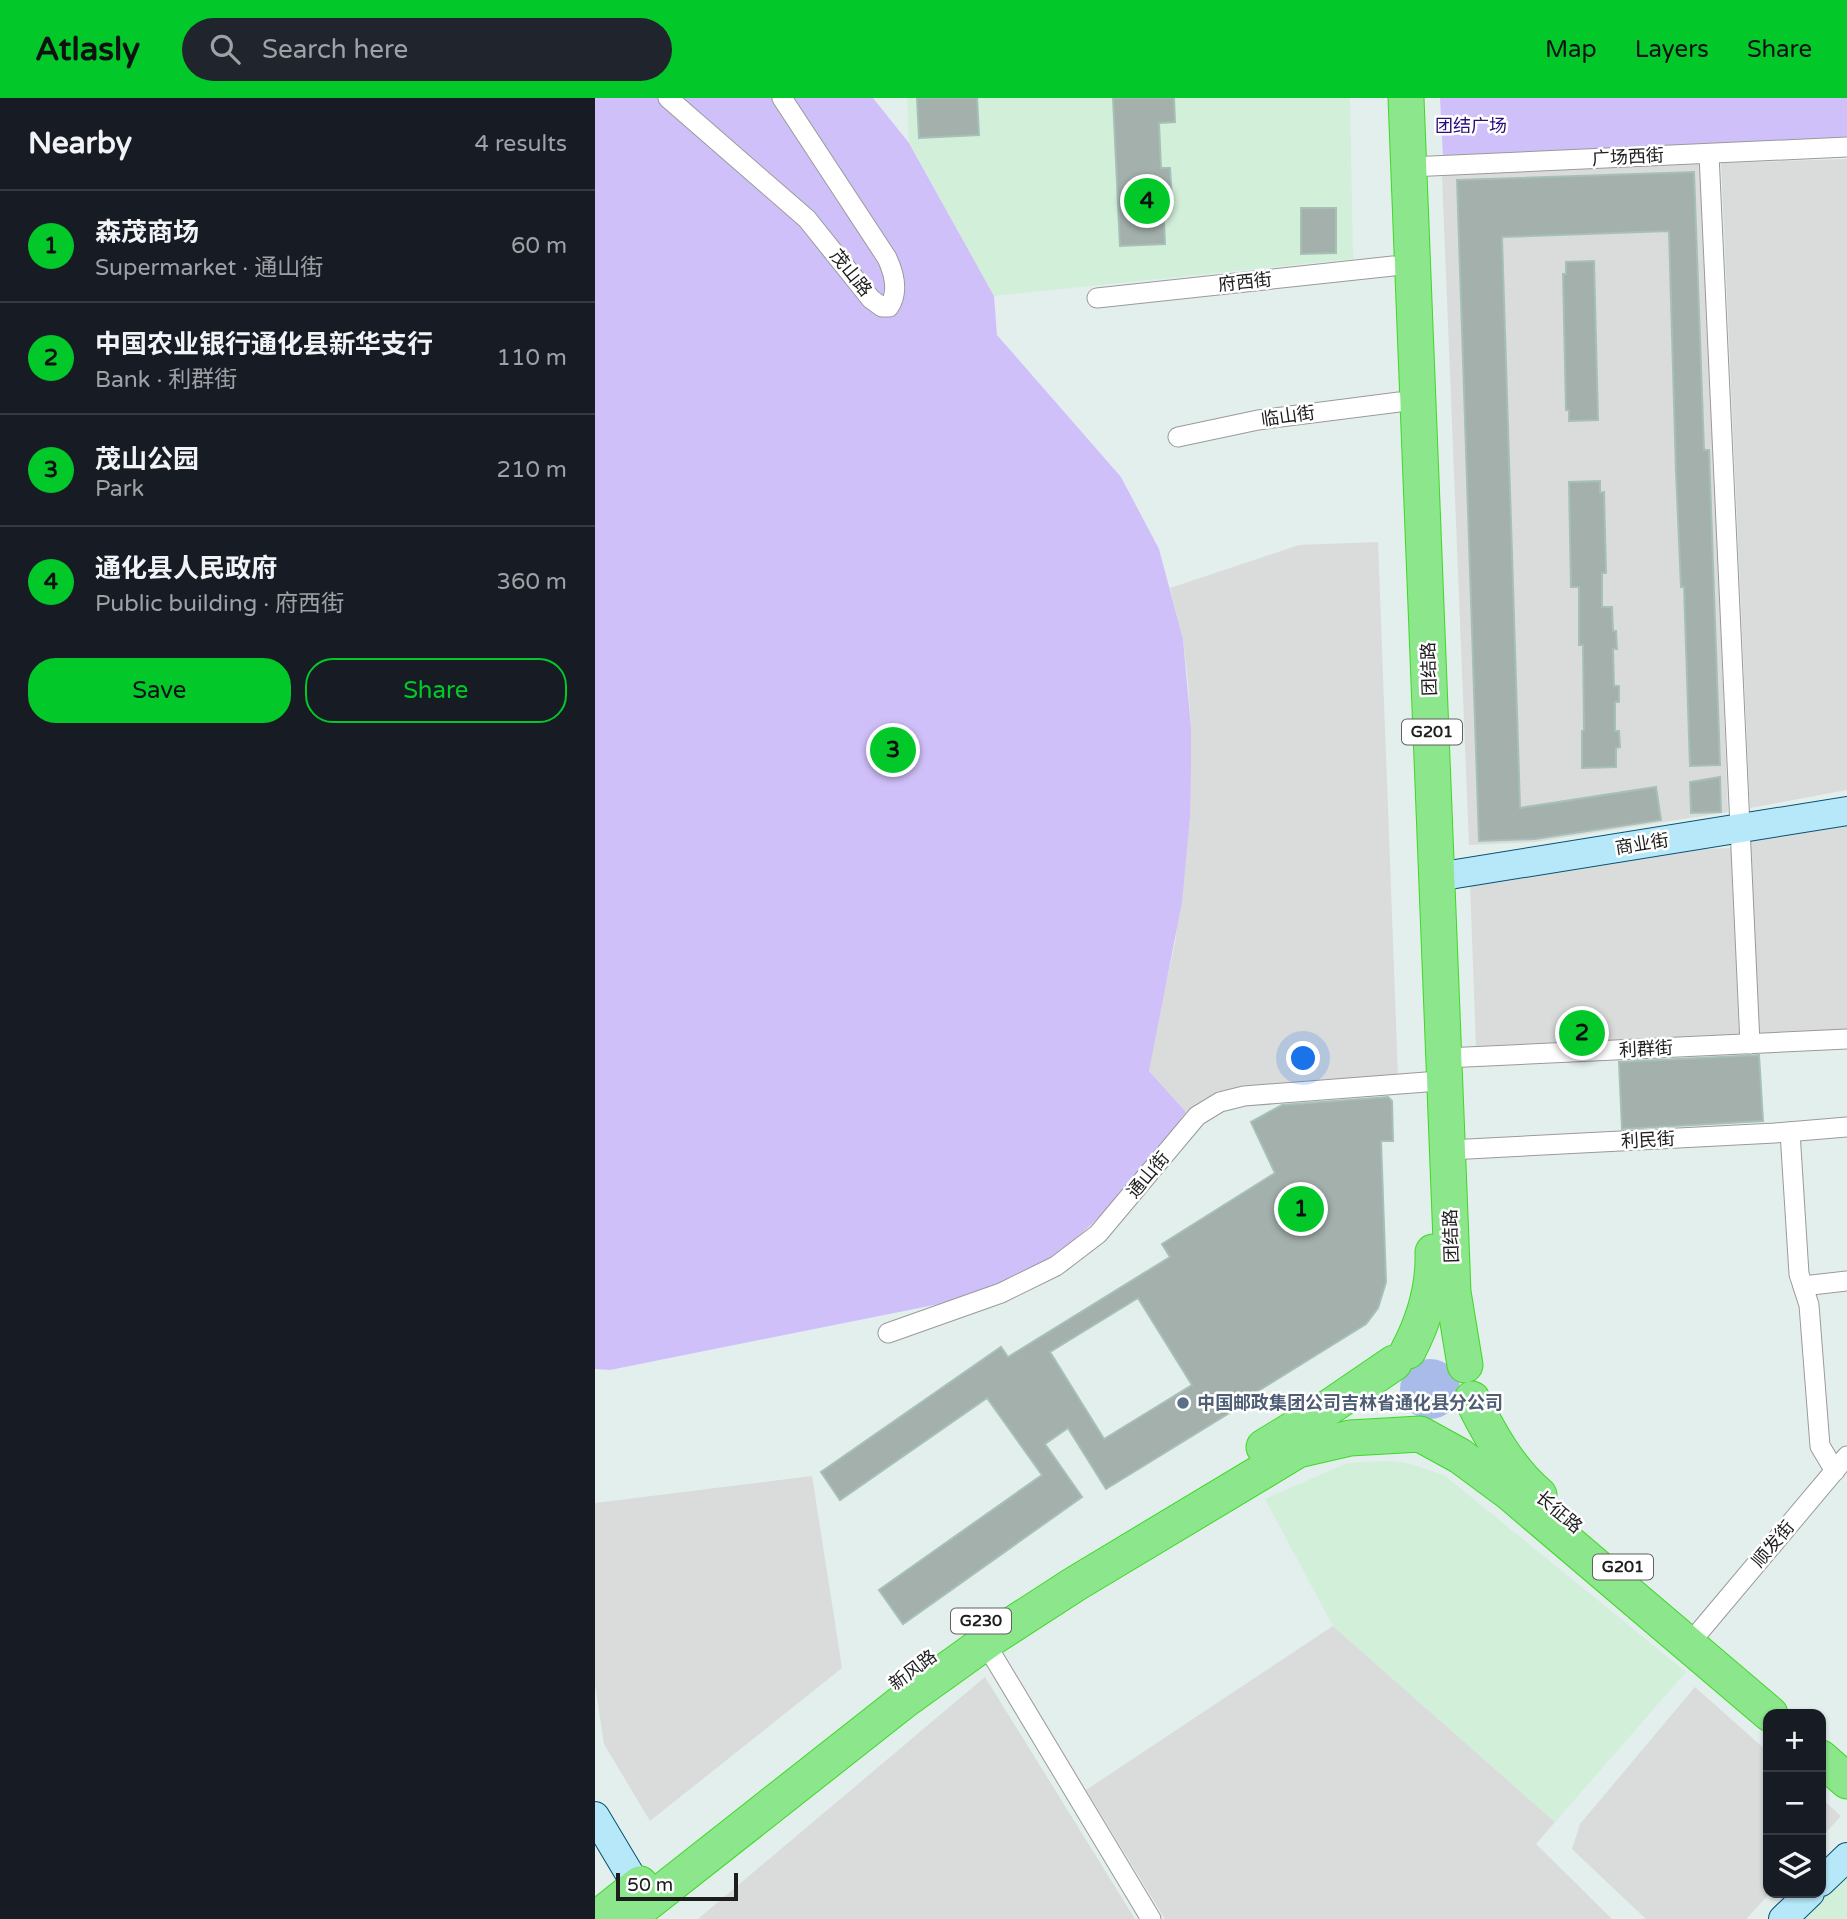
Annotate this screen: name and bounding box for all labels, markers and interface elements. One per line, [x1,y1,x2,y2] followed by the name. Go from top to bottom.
[182,18,672,81] search box
[35,30,140,69] text: Atlasly
[206,30,244,68] icon: search
[262,34,408,65] text: Search here
[1545,35,1597,64] text: Map
[1635,35,1709,64] text: Layers
[1747,35,1812,64] text: Share
[1435,115,1507,137] park label: 团结广场
[28,125,132,162] text: Nearby
[474,130,567,158] text: 4 results
[1591,144,1665,170] street label: 广场西街
[1124,175,1170,227] pin: 4
[95,217,199,248] text: 森茂商场
[44,232,58,260] text: 1
[511,232,567,260] text: 60 m
[825,245,877,301] street label: 茂山路
[95,254,323,282] text: Supermarket · 通山街
[1217,268,1273,296] street label: 府西街
[95,329,433,360] text: 中国农业银行通化县新华支行
[44,344,58,372] text: 2
[497,344,567,372] text: 110 m
[95,366,237,394] text: Bank · 利群街
[1260,401,1316,431] street label: 临山街
[95,444,199,475] text: 茂山公园
[44,456,58,484] text: 3
[497,456,567,484] text: 210 m
[95,475,144,503] text: Park
[95,553,277,584] text: 通化县人民政府
[44,568,58,596] text: 4
[497,568,567,596] text: 360 m
[95,590,344,618] text: Public building · 府西街
[1417,642,1441,696] street label: 团结路
[28,658,291,723] button: Save
[305,658,567,723] button: Share
[1402,720,1462,744] road number: G201
[870,724,916,776] pin: 3
[1614,829,1670,859] street label: 商业街
[1559,1007,1605,1059] pin: 2
[1618,1037,1674,1061] street label: 利群街
[1286,1041,1320,1075] your location
[1620,1128,1676,1152] street label: 利民街
[1122,1147,1174,1203] street label: 通山街
[1278,1183,1324,1235] pin: 1
[1439,1209,1463,1263] street label: 团结路
[1197,1392,1503,1414] place label: 中国邮政集团公司吉林省通化县分公司
[1175,1395,1191,1411] marker: 中国邮政集团公司吉林省通化县分公司
[1531,1486,1587,1538] street label: 长征路
[1747,1516,1799,1572] street label: 顺发街
[1593,1554,1653,1580] road number: G201
[951,1609,1011,1634] road number: G230
[885,1645,941,1695] street label: 新风路
[1763,1709,1826,1898] map controls
[1763,1709,1826,1772] button: +
[1763,1772,1826,1835] button: −
[1763,1835,1826,1898] button: layers
[616,1870,739,1902] scale bar
[627,1874,673,1896] text: 50 m

